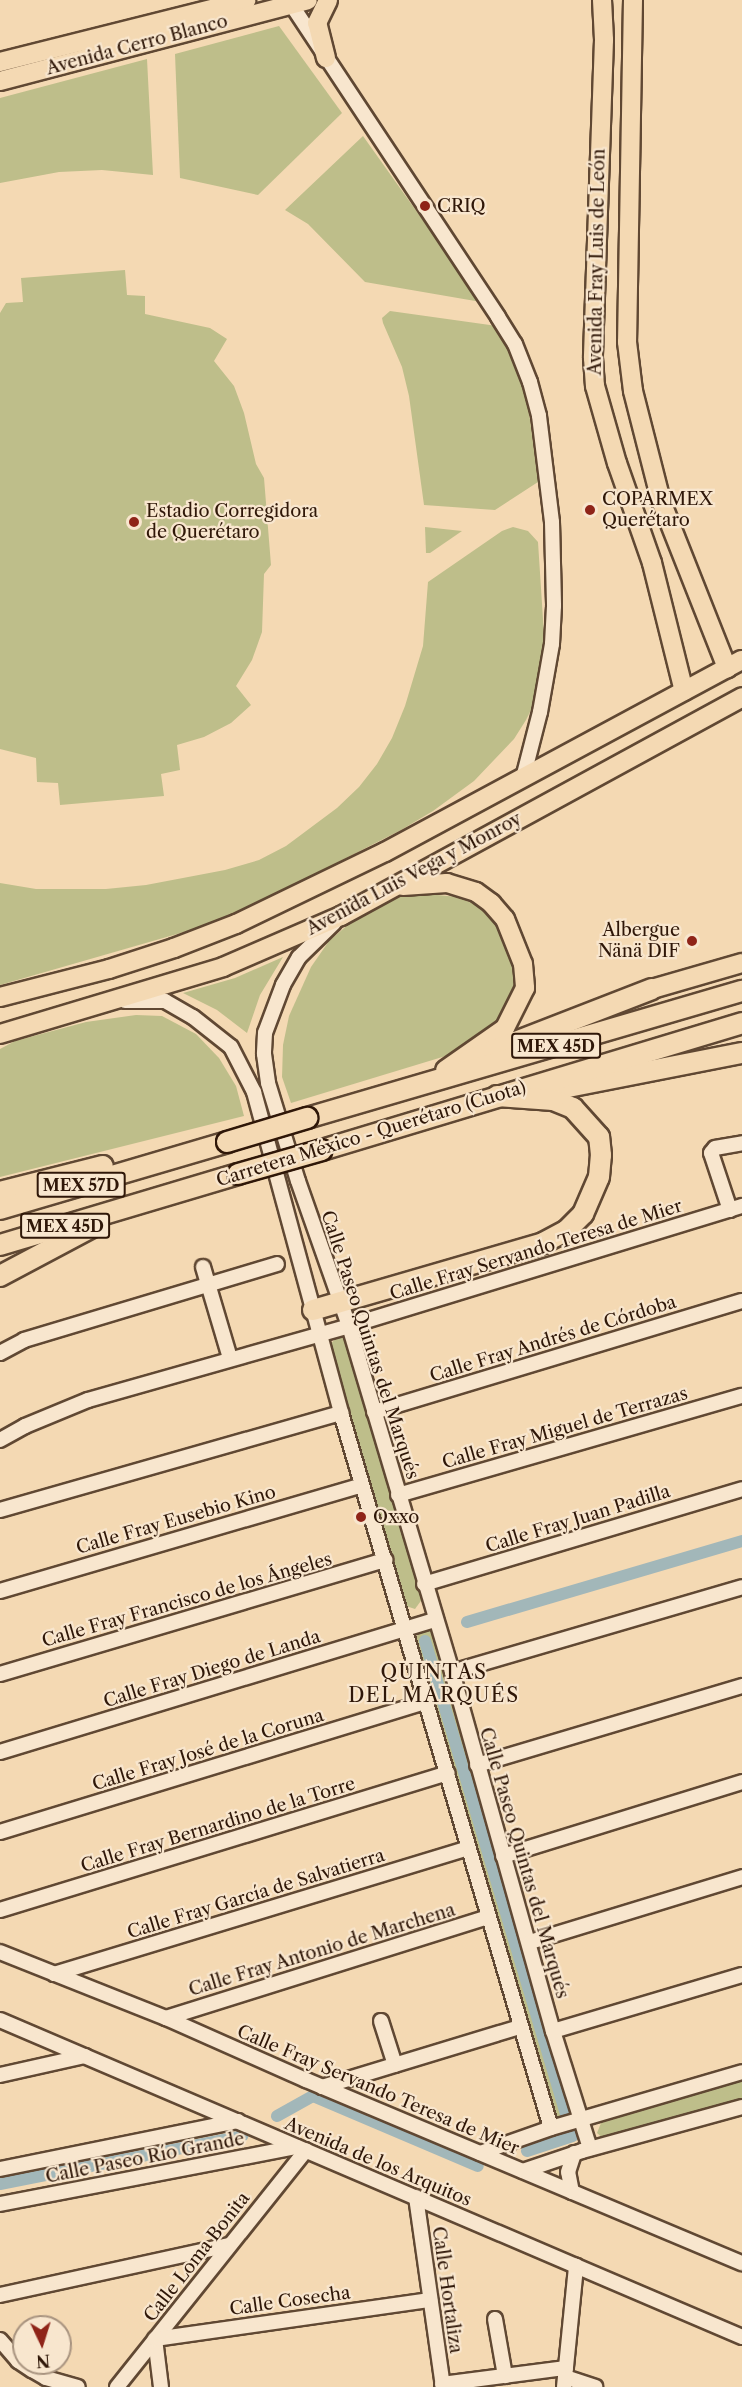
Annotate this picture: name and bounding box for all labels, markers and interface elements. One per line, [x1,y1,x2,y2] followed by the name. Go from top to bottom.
[44,10,230,80] street label: Avenida Cerro Blanco
[584,148,610,376] street label: Avenida Fray Luis de León
[437,195,486,217] place label: CRIQ
[418,199,432,213] marker: CRIQ
[602,489,713,532] place label: COPARMEX Querétaro
[146,501,318,544] place label: Estadio Corregidora de Querétaro
[583,503,597,517] marker: COPARMEX Querétaro
[127,515,141,529] marker: Estadio Corregidora de Querétaro
[302,808,526,940] street label: Avenida Luis Vega y Monroy
[598,920,680,962] place label: Albergue Nänä DIF
[685,934,699,948] marker: Albergue Nänä DIF
[510,1033,602,1059] road number: MEX 45D
[214,1076,528,1192] street label: Carretera México - Querétaro (Cuota)
[36,1172,126,1198] road number: MEX 57D
[387,1195,685,1305] street label: Calle Fray Servando Teresa de Mier
[316,1208,424,1482] street label: Calle Paseo Quintas del Marqués
[19,1213,112,1239] road number: MEX 45D
[426,1291,680,1387] street label: Calle Fray Andrés de Córdoba
[439,1382,691,1474] street label: Calle Fray Miguel de Terrazas
[73,1481,279,1559] street label: Calle Fray Eusebio Kino
[483,1481,673,1557] street label: Calle Fray Juan Padilla
[373,1506,419,1528] place label: Oxxo
[354,1510,368,1524] marker: Oxxo
[39,1548,335,1652] street label: Calle Fray Francisco de los Ángeles
[101,1626,323,1712] street label: Calle Fray Diego de Landa
[348,1661,520,1708] district label: QUINTAS DEL MARQUÉS
[89,1704,327,1796] street label: Calle Fray José de la Coruna
[475,1725,573,2001] street label: Calle Paseo Quintas del Marqués
[78,1773,358,1877] street label: Calle Fray Bernardino de la Torre
[124,1844,388,1944] street label: Calle Fray García de Salvatierra
[186,1899,458,2001] street label: Calle Fray Antonio de Marchena
[233,2020,523,2160] street label: Calle Fray Servando Teresa de Mier
[281,2113,475,2211] street label: Avenida de los Arquitos
[44,2128,246,2188] street label: Calle Paseo Río Grande
[140,2188,254,2326] street label: Calle Loma Bonita
[427,2225,467,2355] street label: Calle Hortaliza
[228,2282,352,2320] street label: Calle Cosecha
[12,2315,72,2375] north arrow
[35,2351,51,2371] text: N

